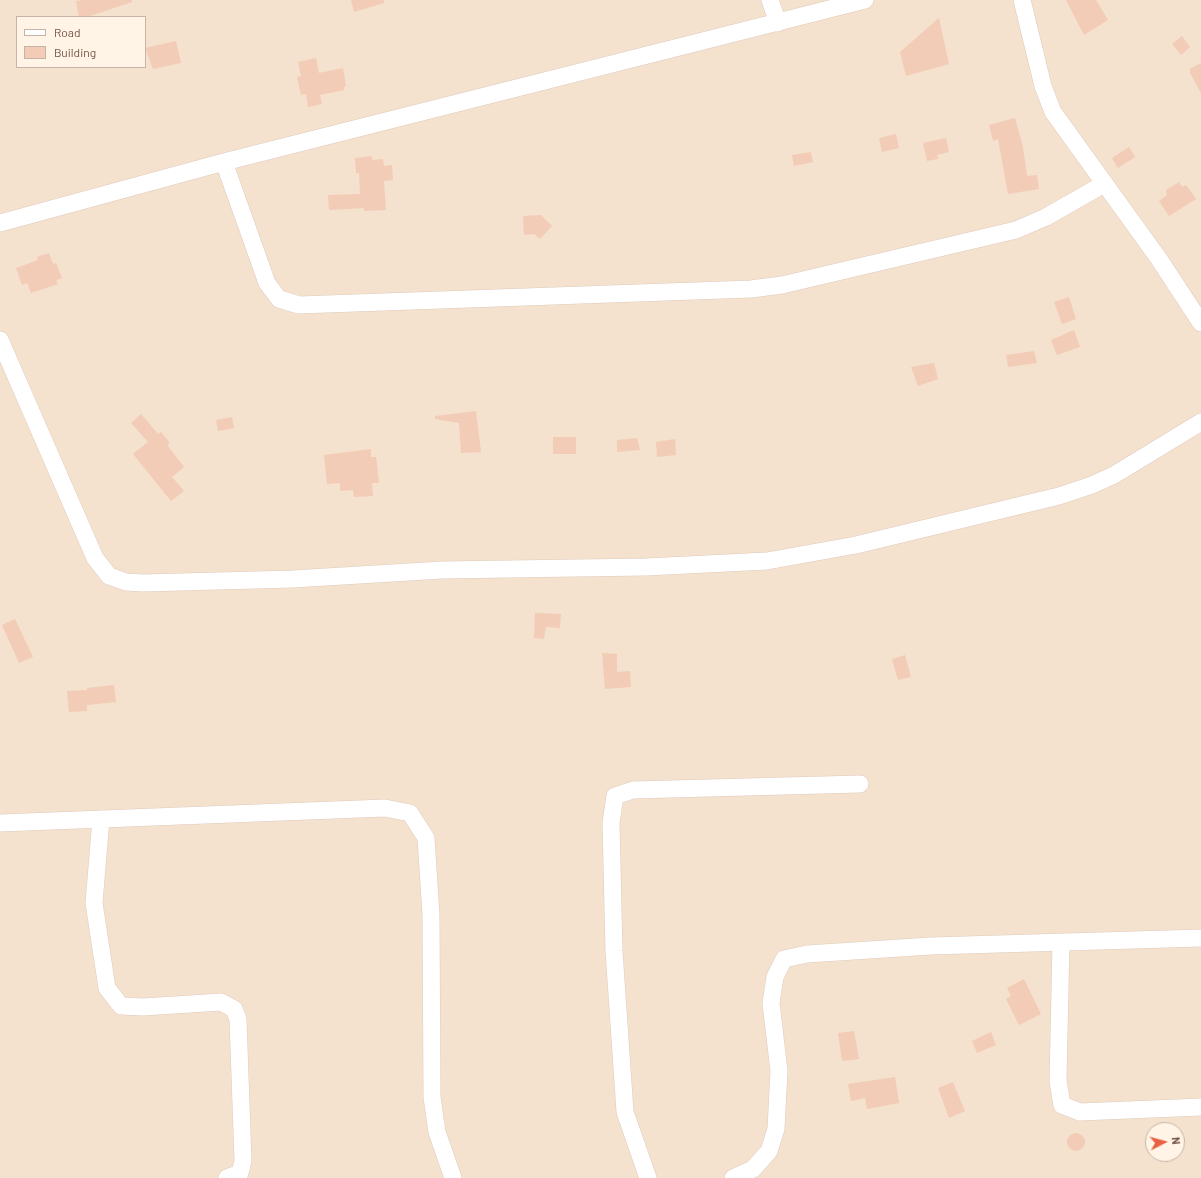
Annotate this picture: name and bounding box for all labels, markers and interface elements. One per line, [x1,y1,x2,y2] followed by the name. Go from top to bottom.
[16,16,146,68] legend
[54,25,81,39] text: Road
[54,45,96,59] text: Building
[1145,1122,1185,1162] north arrow
[1170,1136,1183,1145] text: N

